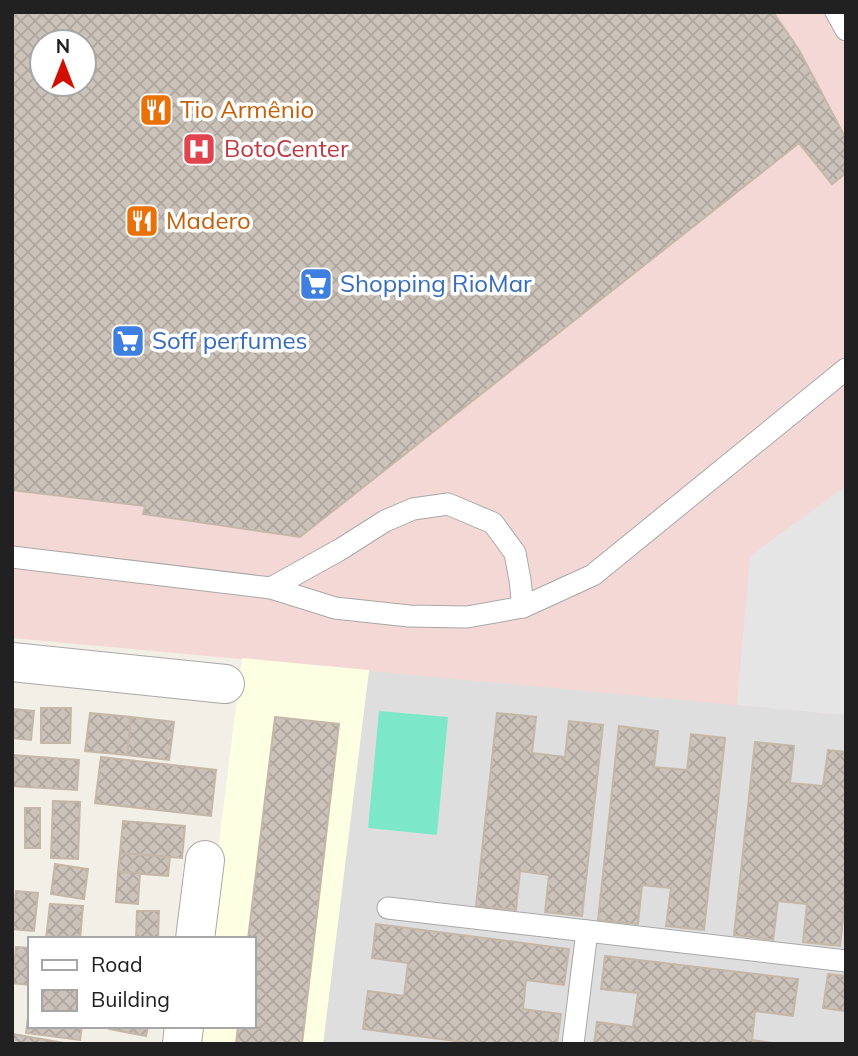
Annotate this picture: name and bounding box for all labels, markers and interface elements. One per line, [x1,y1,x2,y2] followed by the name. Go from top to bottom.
[28,28,98,98] north arrow
[56,34,70,58] text: N
[137,91,175,129] restaurant icon: Tio Armênio
[180,94,314,124] place label: Tio Armênio
[180,130,218,168] hospital icon: BotoCenter
[224,133,349,163] place label: BotoCenter
[123,202,161,240] restaurant icon: Madero
[166,205,251,235] place label: Madero
[297,265,335,303] supermarket icon: Shopping RioMar
[340,268,532,298] place label: Shopping RioMar
[109,322,147,360] supermarket icon: Soff perfumes
[152,325,307,355] place label: Soff perfumes
[28,937,256,1028] legend
[91,951,142,977] text: Road
[91,986,170,1012] text: Building

